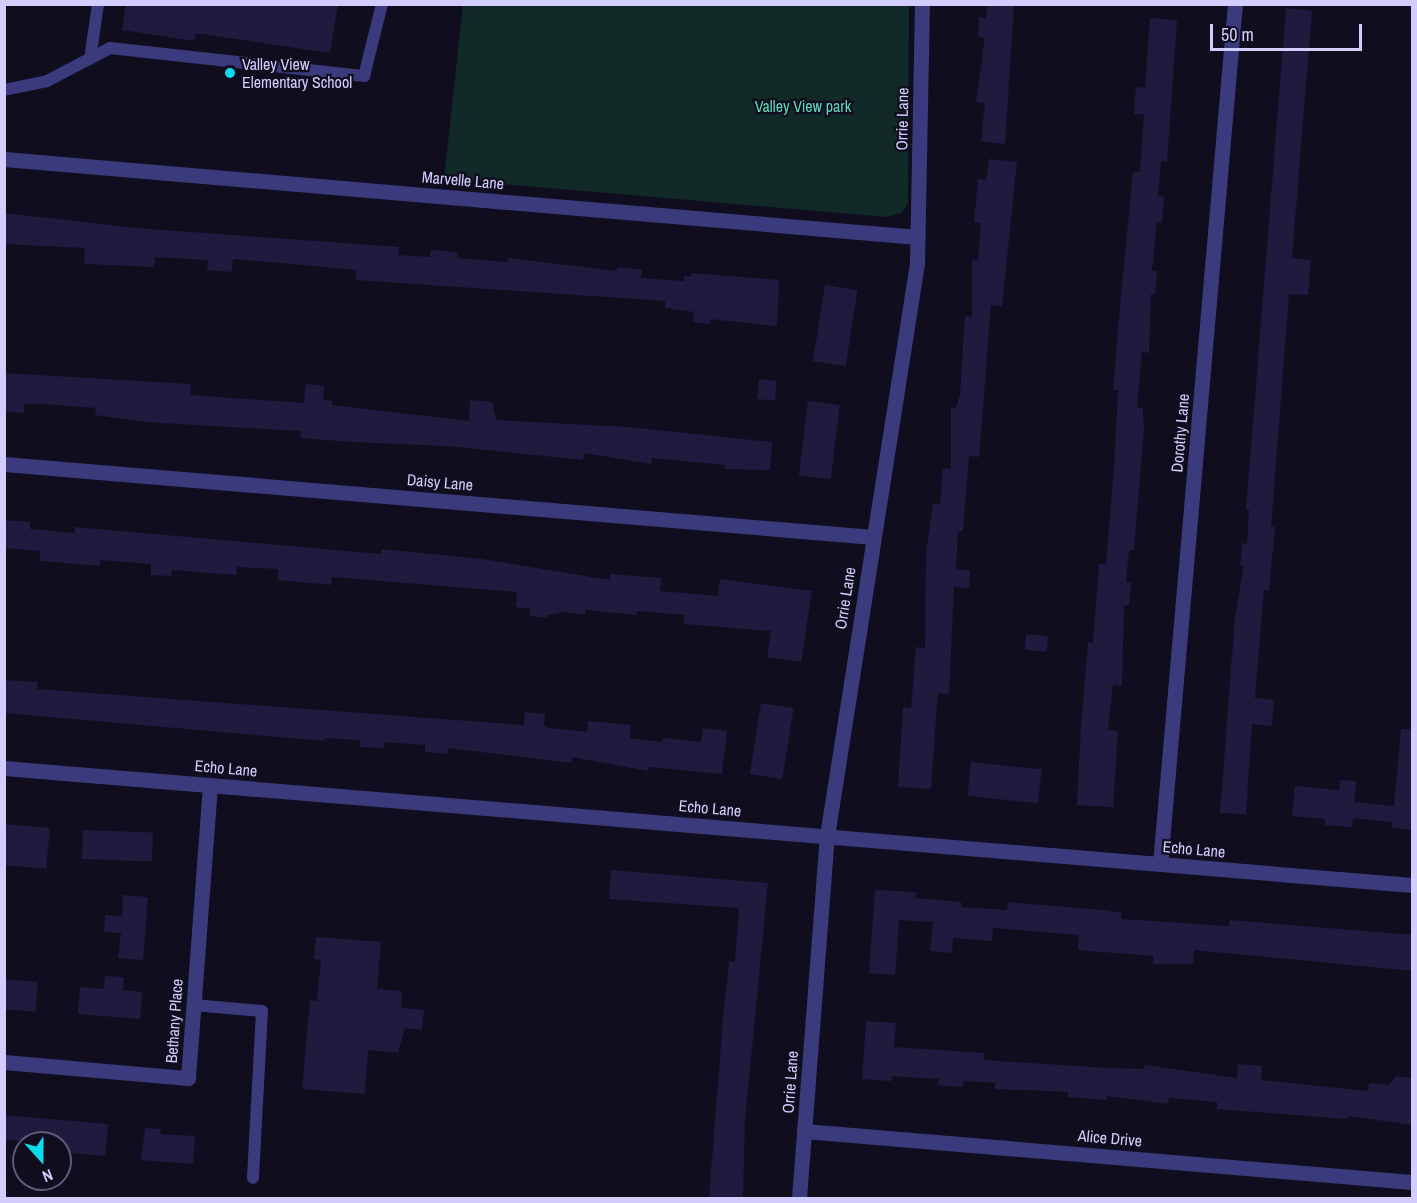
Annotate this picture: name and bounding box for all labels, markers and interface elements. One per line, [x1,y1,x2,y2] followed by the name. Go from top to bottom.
[1213,12,1364,50] scale bar
[1221,22,1254,47] text: 50 m
[242,54,352,92] place label: Valley View Elementary School
[223,66,237,80] marker: Valley View Elementary School
[892,87,912,151] street label: Orrie Lane
[755,96,851,116] park label: Valley View park
[421,167,505,193] street label: Marvelle Lane
[1167,393,1193,473] street label: Dorothy Lane
[406,470,474,494] street label: Daisy Lane
[831,566,859,630] street label: Orrie Lane
[194,756,258,780] street label: Echo Lane
[678,796,742,820] street label: Echo Lane
[1162,837,1226,861] street label: Echo Lane
[161,978,187,1064] street label: Bethany Place
[778,1050,802,1114] street label: Orrie Lane
[1077,1126,1143,1150] street label: Alice Drive
[12,1131,72,1191] north arrow
[39,1164,56,1188] text: N

